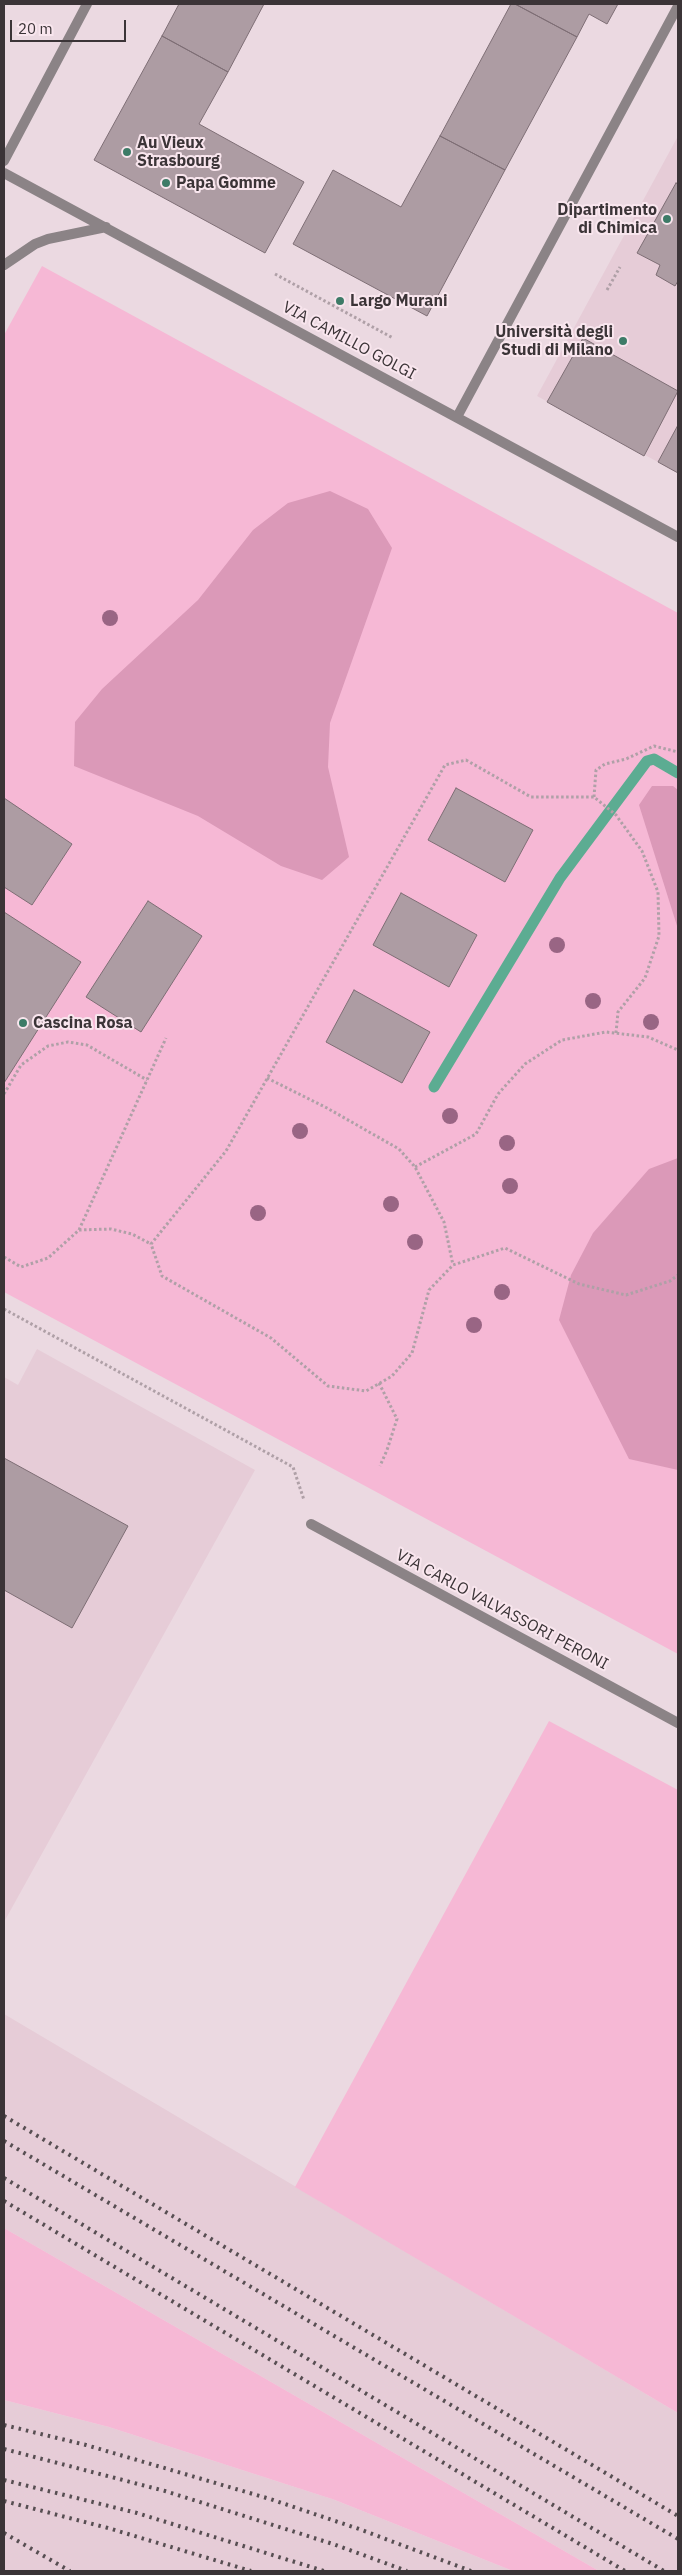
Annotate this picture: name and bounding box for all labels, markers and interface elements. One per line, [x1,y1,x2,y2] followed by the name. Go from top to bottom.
[12,10,129,42] scale bar
[18,19,53,38] text: 20 m
[137,133,220,171] place label: Au Vieux Strasbourg
[121,146,133,158] marker: Au Vieux Strasbourg
[176,173,276,193] place label: Papa Gomme
[160,177,172,189] marker: Papa Gomme
[557,200,657,238] place label: Dipartimento di Chimica
[661,213,673,225] marker: Dipartimento di Chimica
[350,291,448,311] place label: Largo Murani
[334,295,346,307] marker: Largo Murani
[279,298,419,384] street label: VIA CAMILLO GOLGI
[495,322,613,360] place label: Università degli Studi di Milano
[617,335,629,347] marker: Università degli Studi di Milano
[33,1013,133,1033] place label: Cascina Rosa
[17,1017,29,1029] marker: Cascina Rosa
[393,1546,611,1674] street label: VIA CARLO VALVASSORI PERONI

